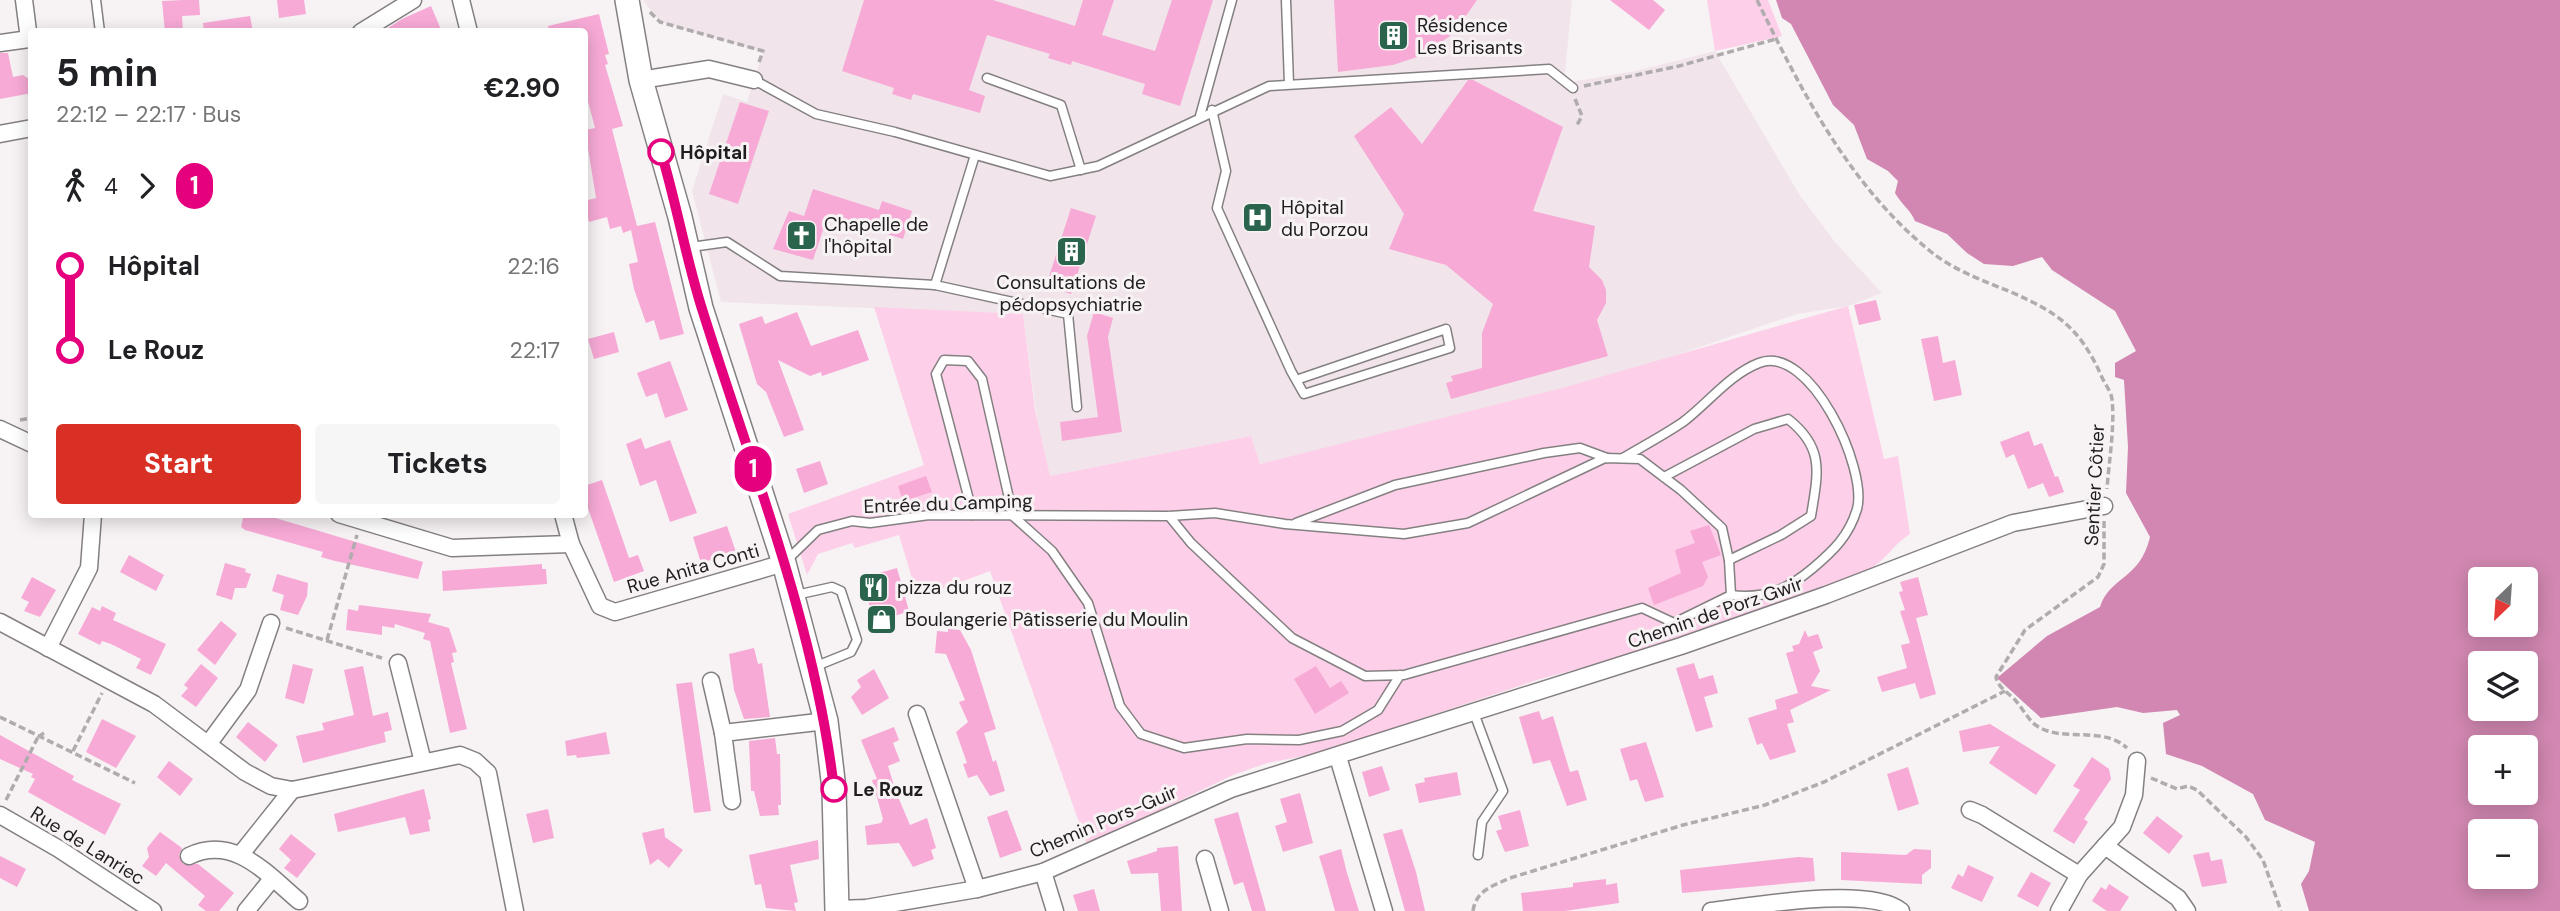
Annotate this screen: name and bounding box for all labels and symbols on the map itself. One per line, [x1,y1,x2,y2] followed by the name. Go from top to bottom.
[1417,13,1523,60] place label: Résidence Les Brisants
[1377,19,1411,53] building icon: Résidence Les Brisants
[648,139,674,165] marker: Hôpital
[680,140,747,165] place label: Hôpital
[1281,195,1368,242] place label: Hôpital du Porzou
[1241,201,1275,235] hospital icon: Hôpital du Porzou
[824,212,929,259] place label: Chapelle de l'hôpital
[784,218,818,252] church icon: Chapelle de l'hôpital
[1054,234,1088,268] building icon: Consultations de pédopsychiatrie
[996,270,1146,317] place label: Consultations de pédopsychiatrie
[2079,423,2110,547] street label: Sentier Côtier
[730,446,776,492] line badge: 1
[863,488,1033,519] street label: Entrée du Camping
[624,538,762,599] street label: Rue Anita Conti
[2468,567,2538,637] north arrow
[857,570,891,604] restaurant icon: pizza du rouz
[1624,571,1806,654] street label: Chemin de Porz Gwir
[897,575,1012,600] place label: pizza du rouz
[865,602,899,636] shop icon: Boulangerie Pâtisserie du Moulin
[905,607,1188,632] place label: Boulangerie Pâtisserie du Moulin
[821,776,847,802] marker: Le Rouz
[853,777,923,802] place label: Le Rouz
[1025,779,1181,864] street label: Chemin Pors-Guir
[26,800,150,891] street label: Rue de Lanriec

